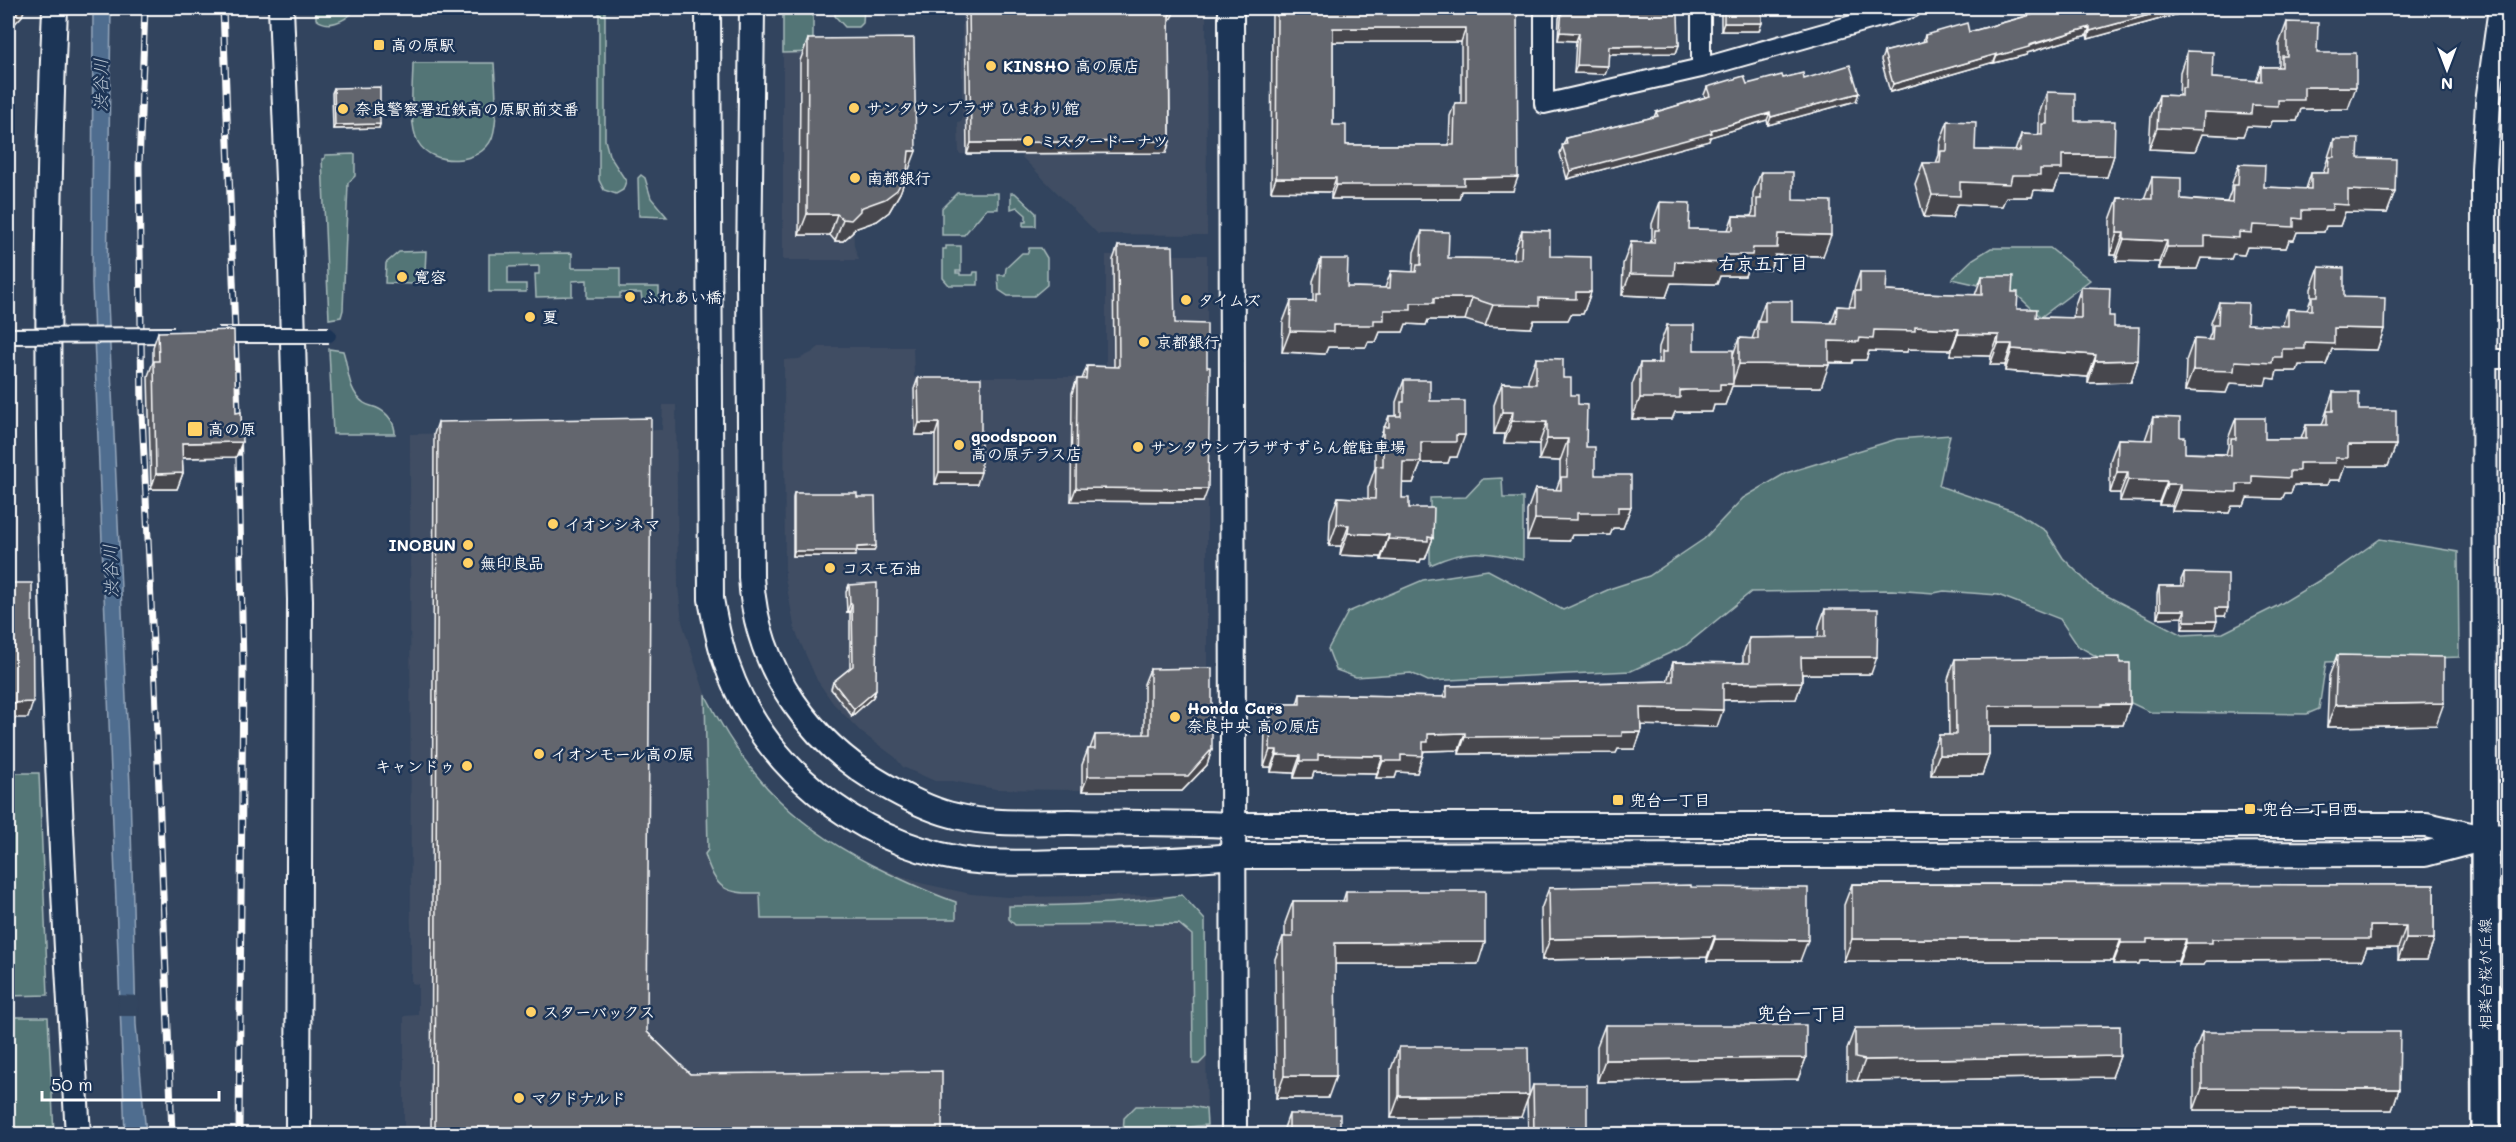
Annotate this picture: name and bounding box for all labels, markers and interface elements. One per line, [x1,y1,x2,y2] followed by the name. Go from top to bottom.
[391,34,455,55] place label: 高の原駅
[372,38,386,52] marker: 高の原駅
[2417,39,2477,99] north arrow
[1003,55,1139,76] place label: KINSHO 高の原店
[88,58,112,112] water label: 渋谷川
[984,59,998,73] marker: KINSHO 高の原店
[2441,74,2453,95] text: N
[866,97,1080,118] place label: サンタウンプラザ ひまわり館
[355,98,579,119] place label: 奈良警察署近鉄高の原駅前交番
[847,101,861,115] marker: サンタウンプラザ ひまわり館
[336,102,350,116] marker: 奈良警察署近鉄高の原駅前交番
[1040,130,1168,151] place label: ミスタードーナツ
[1021,134,1035,148] marker: ミスタードーナツ
[867,167,931,188] place label: 南都銀行
[848,171,862,185] marker: 南都銀行
[1718,251,1808,275] district label: 右京五丁目
[414,266,446,287] place label: 寛容
[395,270,409,284] marker: 寛容
[642,286,722,307] place label: ふれあい橋
[1198,289,1261,310] place label: タイムズ
[623,290,637,304] marker: ふれあい橋
[1179,293,1193,307] marker: タイムズ
[542,306,558,327] place label: 夏
[523,310,537,324] marker: 夏
[1156,331,1220,352] place label: 京都銀行
[1137,335,1151,349] marker: 京都銀行
[208,418,256,439] place label: 高の原
[186,420,204,438] marker: 高の原
[971,425,1082,464] place label: goodspoon 高の原テラス店
[1150,436,1406,457] place label: サンタウンプラザすずらん館駐車場
[952,438,966,452] marker: goodspoon 高の原テラス店
[1131,440,1145,454] marker: サンタウンプラザすずらん館駐車場
[565,513,661,534] place label: イオンシネマ
[546,517,560,531] marker: イオンシネマ
[389,534,456,555] place label: INOBUN
[461,538,475,552] marker: INOBUN
[97,544,123,598] water label: 渋谷川
[480,552,544,573] place label: 無印良品
[461,556,475,570] marker: 無印良品
[842,557,921,578] place label: コスモ石油
[823,561,837,575] marker: コスモ石油
[1187,697,1321,736] place label: Honda Cars 奈良中央 高の原店
[1168,710,1182,724] marker: Honda Cars 奈良中央 高の原店
[551,743,694,764] place label: イオンモール高の原
[532,747,546,761] marker: イオンモール高の原
[375,755,455,776] place label: キャンドゥ
[460,759,474,773] marker: キャンドゥ
[1630,789,1710,810] place label: 兜台一丁目
[1611,793,1625,807] marker: 兜台一丁目
[2262,798,2358,819] place label: 兜台一丁目西
[2243,802,2257,816] marker: 兜台一丁目西
[2474,918,2495,1030] street label: 相楽台桜が丘線
[543,1001,655,1022] place label: スターバックス
[1757,1001,1847,1025] district label: 兜台一丁目
[524,1005,538,1019] marker: スターバックス
[42,1064,219,1102] scale bar
[51,1072,93,1096] text: 50 m
[531,1087,626,1108] place label: マクドナルド
[512,1091,526,1105] marker: マクドナルド

